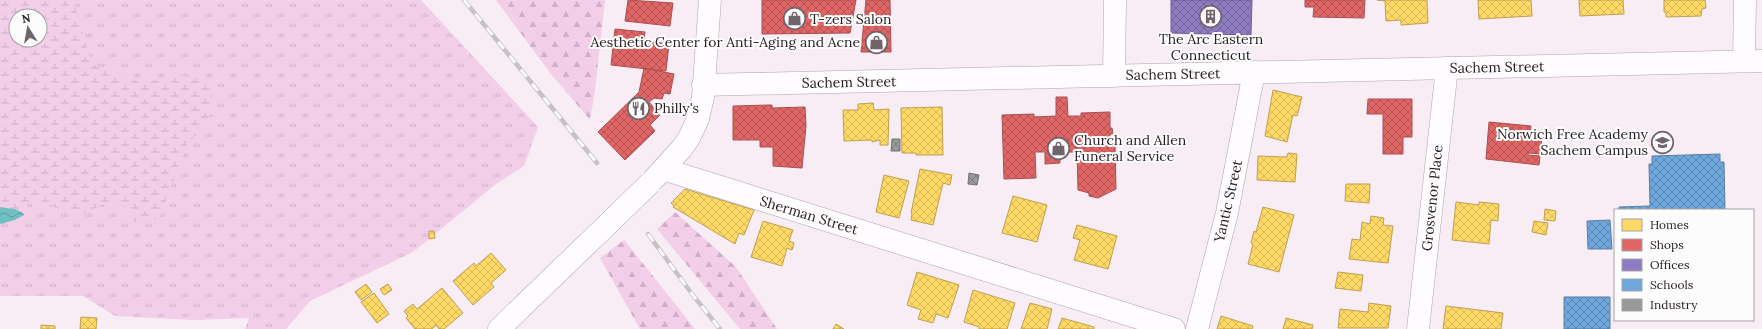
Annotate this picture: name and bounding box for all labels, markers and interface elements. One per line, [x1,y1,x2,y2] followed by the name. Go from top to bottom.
[1198,4,1224,30] building icon: The Arc Eastern Connecticut
[782,6,808,32] shop icon: T-zers Salon
[8,8,48,48] north arrow
[21,10,32,26] text: N
[810,10,892,28] place label: T-zers Salon
[863,29,889,55] shop icon: Aesthetic Center for Anti-Aging and Acne
[1159,30,1264,64] place label: The Arc Eastern Connecticut
[589,33,860,51] place label: Aesthetic Center for Anti-Aging and Acne
[1450,57,1545,77] street label: Sachem Street
[1126,64,1221,84] street label: Sachem Street
[802,72,897,92] street label: Sachem Street
[626,95,652,121] restaurant icon: Philly's
[654,99,699,117] place label: Philly's
[1497,125,1649,159] place label: Norwich Free Academy Sachem Campus
[1650,129,1676,155] school or university icon: Norwich Free Academy Sachem Campus
[1074,131,1187,165] place label: Church and Allen Funeral Service
[1046,135,1072,161] shop icon: Church and Allen Funeral Service
[1417,144,1447,252] street label: Grosvenor Place
[1210,158,1246,245] street label: Yantic Street
[758,192,861,239] street label: Sherman Street
[1614,209,1754,321] legend
[1650,217,1689,232] text: Homes
[1650,237,1684,252] text: Shops
[1650,257,1690,272] text: Offices
[1650,277,1694,292] text: Schools
[1650,297,1698,312] text: Industry

